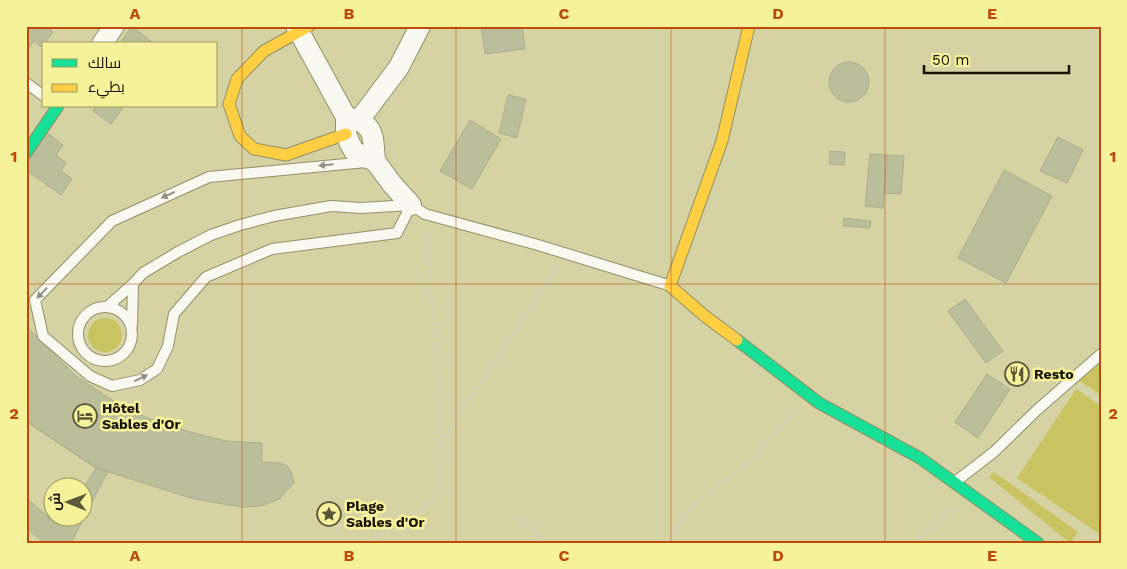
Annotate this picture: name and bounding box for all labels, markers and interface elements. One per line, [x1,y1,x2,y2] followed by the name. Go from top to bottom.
[130,4,141,23] text: A
[344,4,355,23] text: B
[559,4,570,23] text: C
[772,4,784,23] text: D
[987,4,997,23] text: E
[42,42,218,108] legend
[924,42,1070,74] scale bar
[932,51,969,69] text: 50 m
[88,54,121,72] text: سالك
[88,78,125,99] text: بطيء
[11,147,17,166] text: 1
[1110,147,1116,166] text: 1
[318,161,334,169] one-way arrow
[161,191,176,200] one-way arrow
[36,287,48,299] one-way arrow
[1004,361,1030,387] restaurant icon: Resto
[1034,366,1074,382] place label: Resto
[134,373,148,381] one-way arrow
[102,400,181,432] place label: Hôtel Sables d'Or
[72,403,98,429] hotel icon: Hôtel Sables d'Or
[9,404,19,423] text: 2
[1108,404,1118,423] text: 2
[42,476,92,526] north arrow
[47,493,64,511] text: ش
[346,498,425,530] place label: Plage Sables d'Or
[316,501,342,527] place icon: Plage Sables d'Or
[130,546,141,565] text: A
[344,546,355,565] text: B
[559,546,570,565] text: C
[772,546,784,565] text: D
[987,546,997,565] text: E

